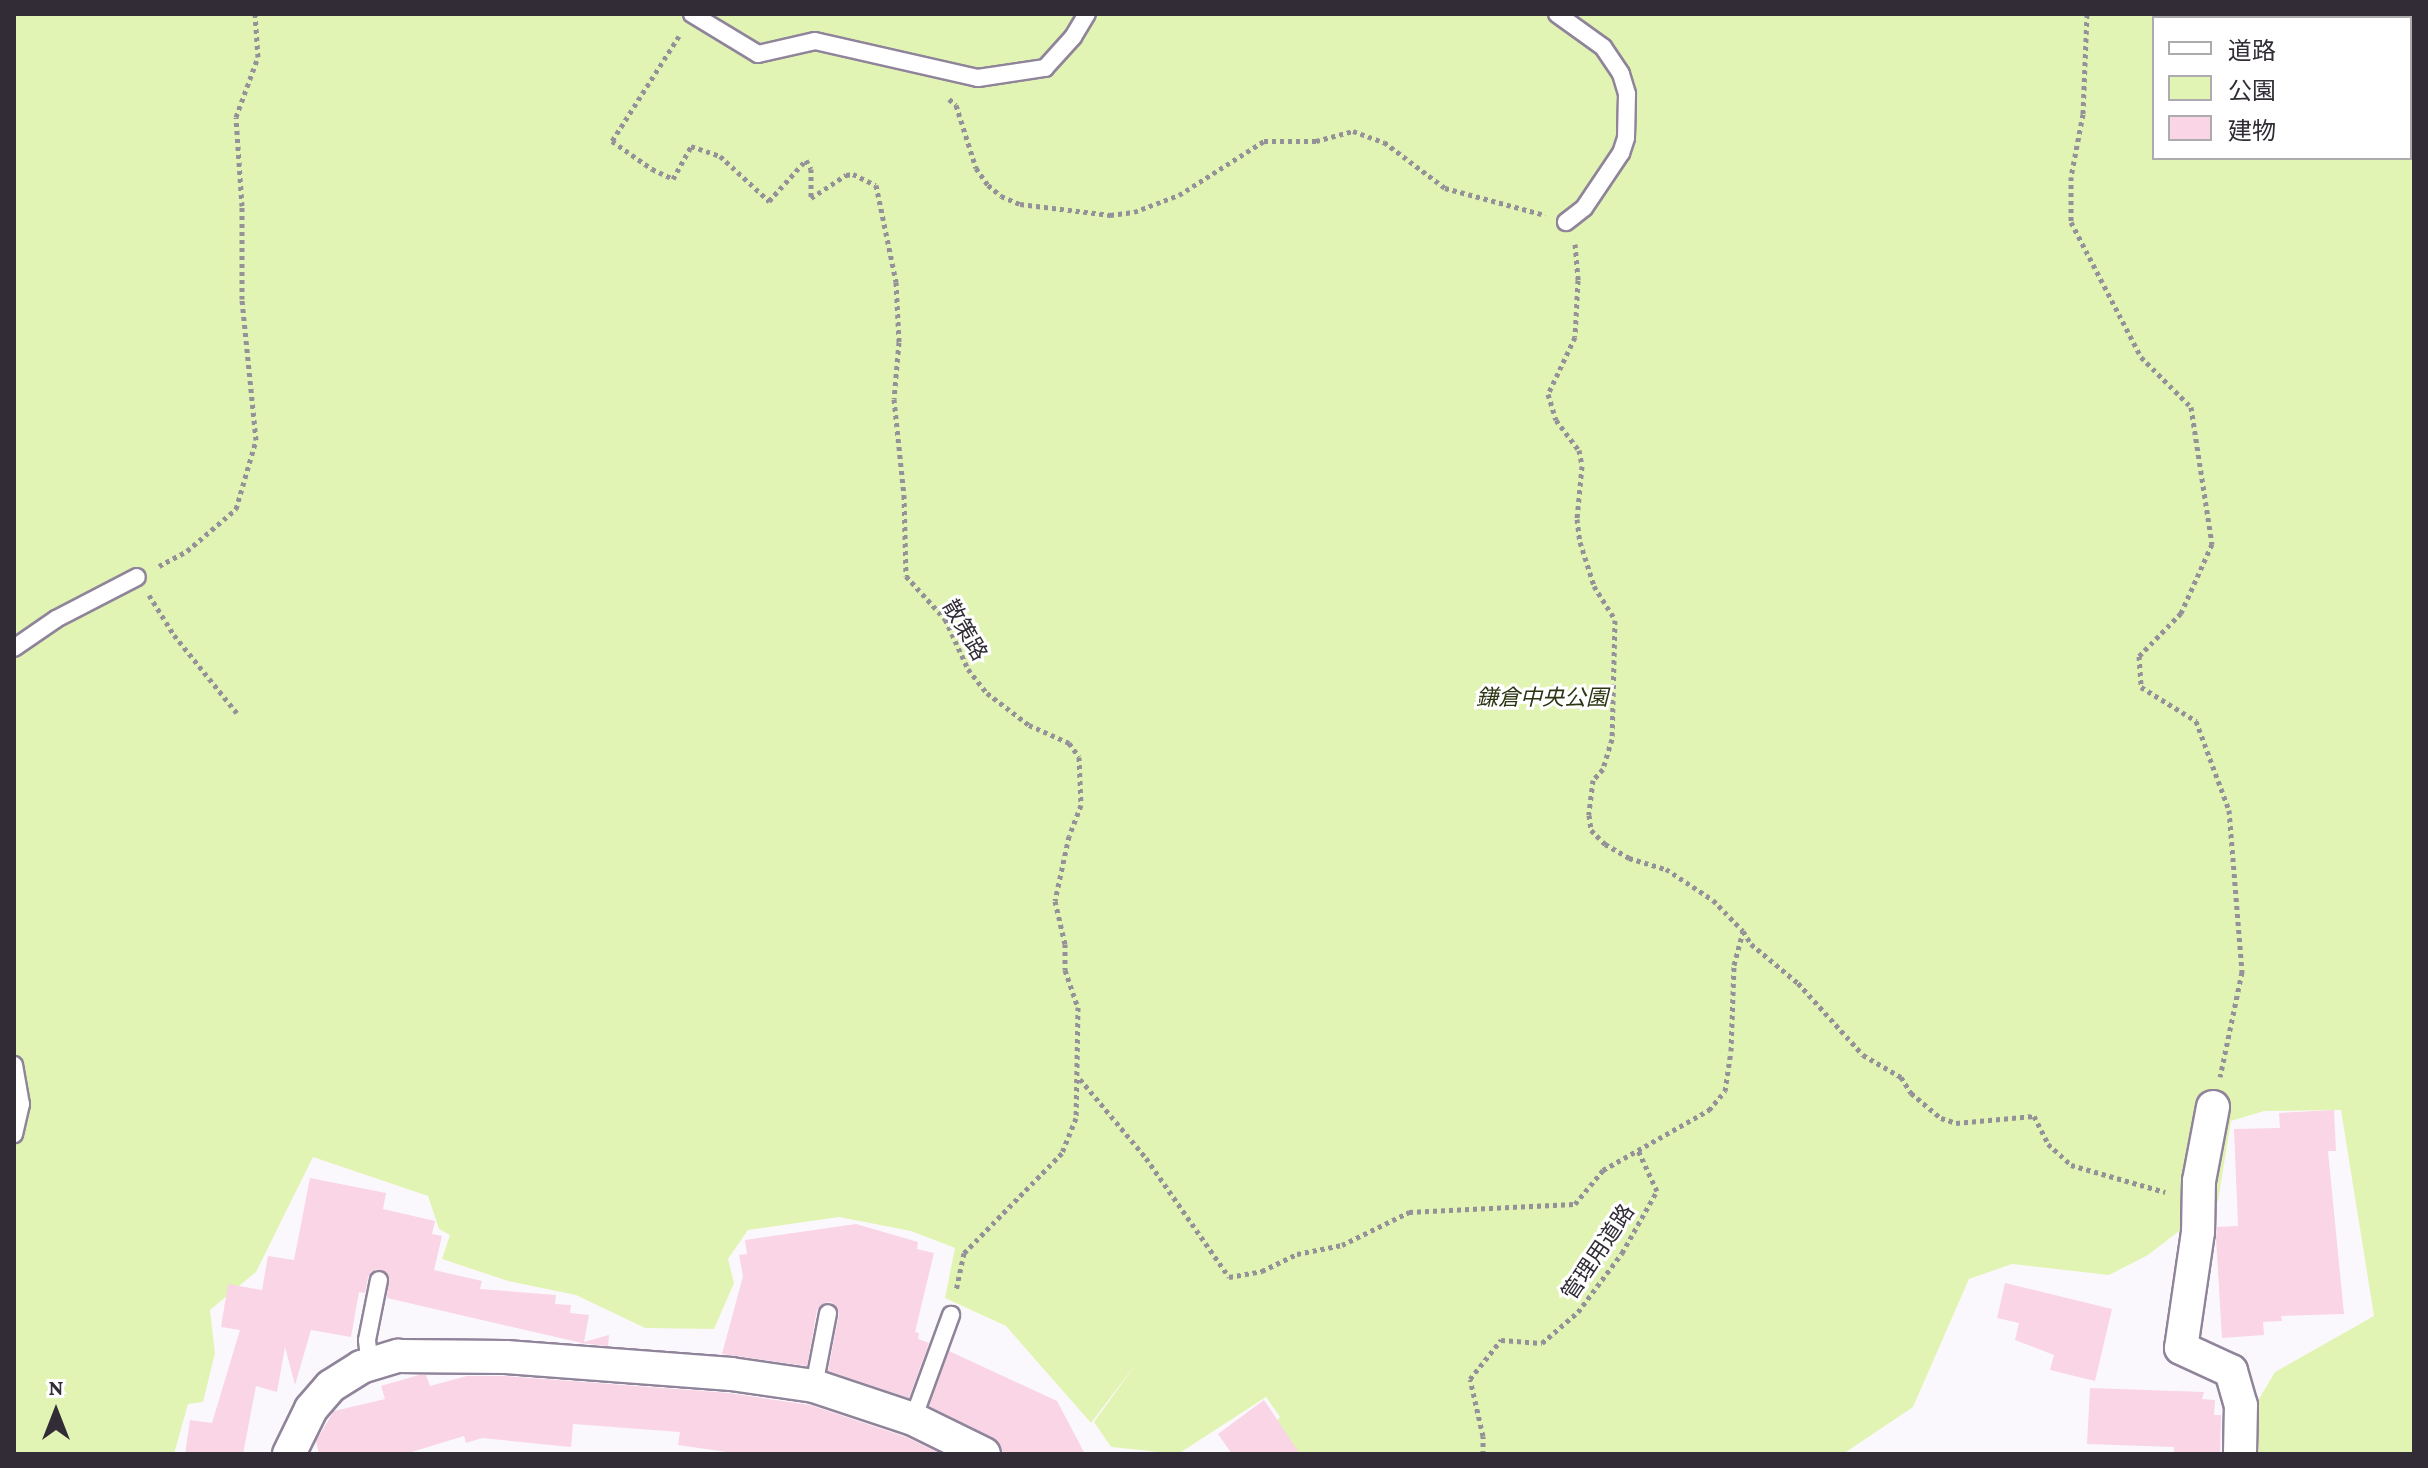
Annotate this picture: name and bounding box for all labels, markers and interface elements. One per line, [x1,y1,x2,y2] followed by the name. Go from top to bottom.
[2152,16,2412,160] legend
[2228,37,2276,64] text: 道路
[2228,77,2276,104] text: 公園
[2228,117,2276,144] text: 建物
[937,595,993,665] street label: 散策路
[1476,685,1608,711] park label: 鎌倉中央公園
[1556,1199,1640,1305] street label: 管理用道路
[16,1372,96,1452] north arrow
[49,1375,64,1400] text: N

